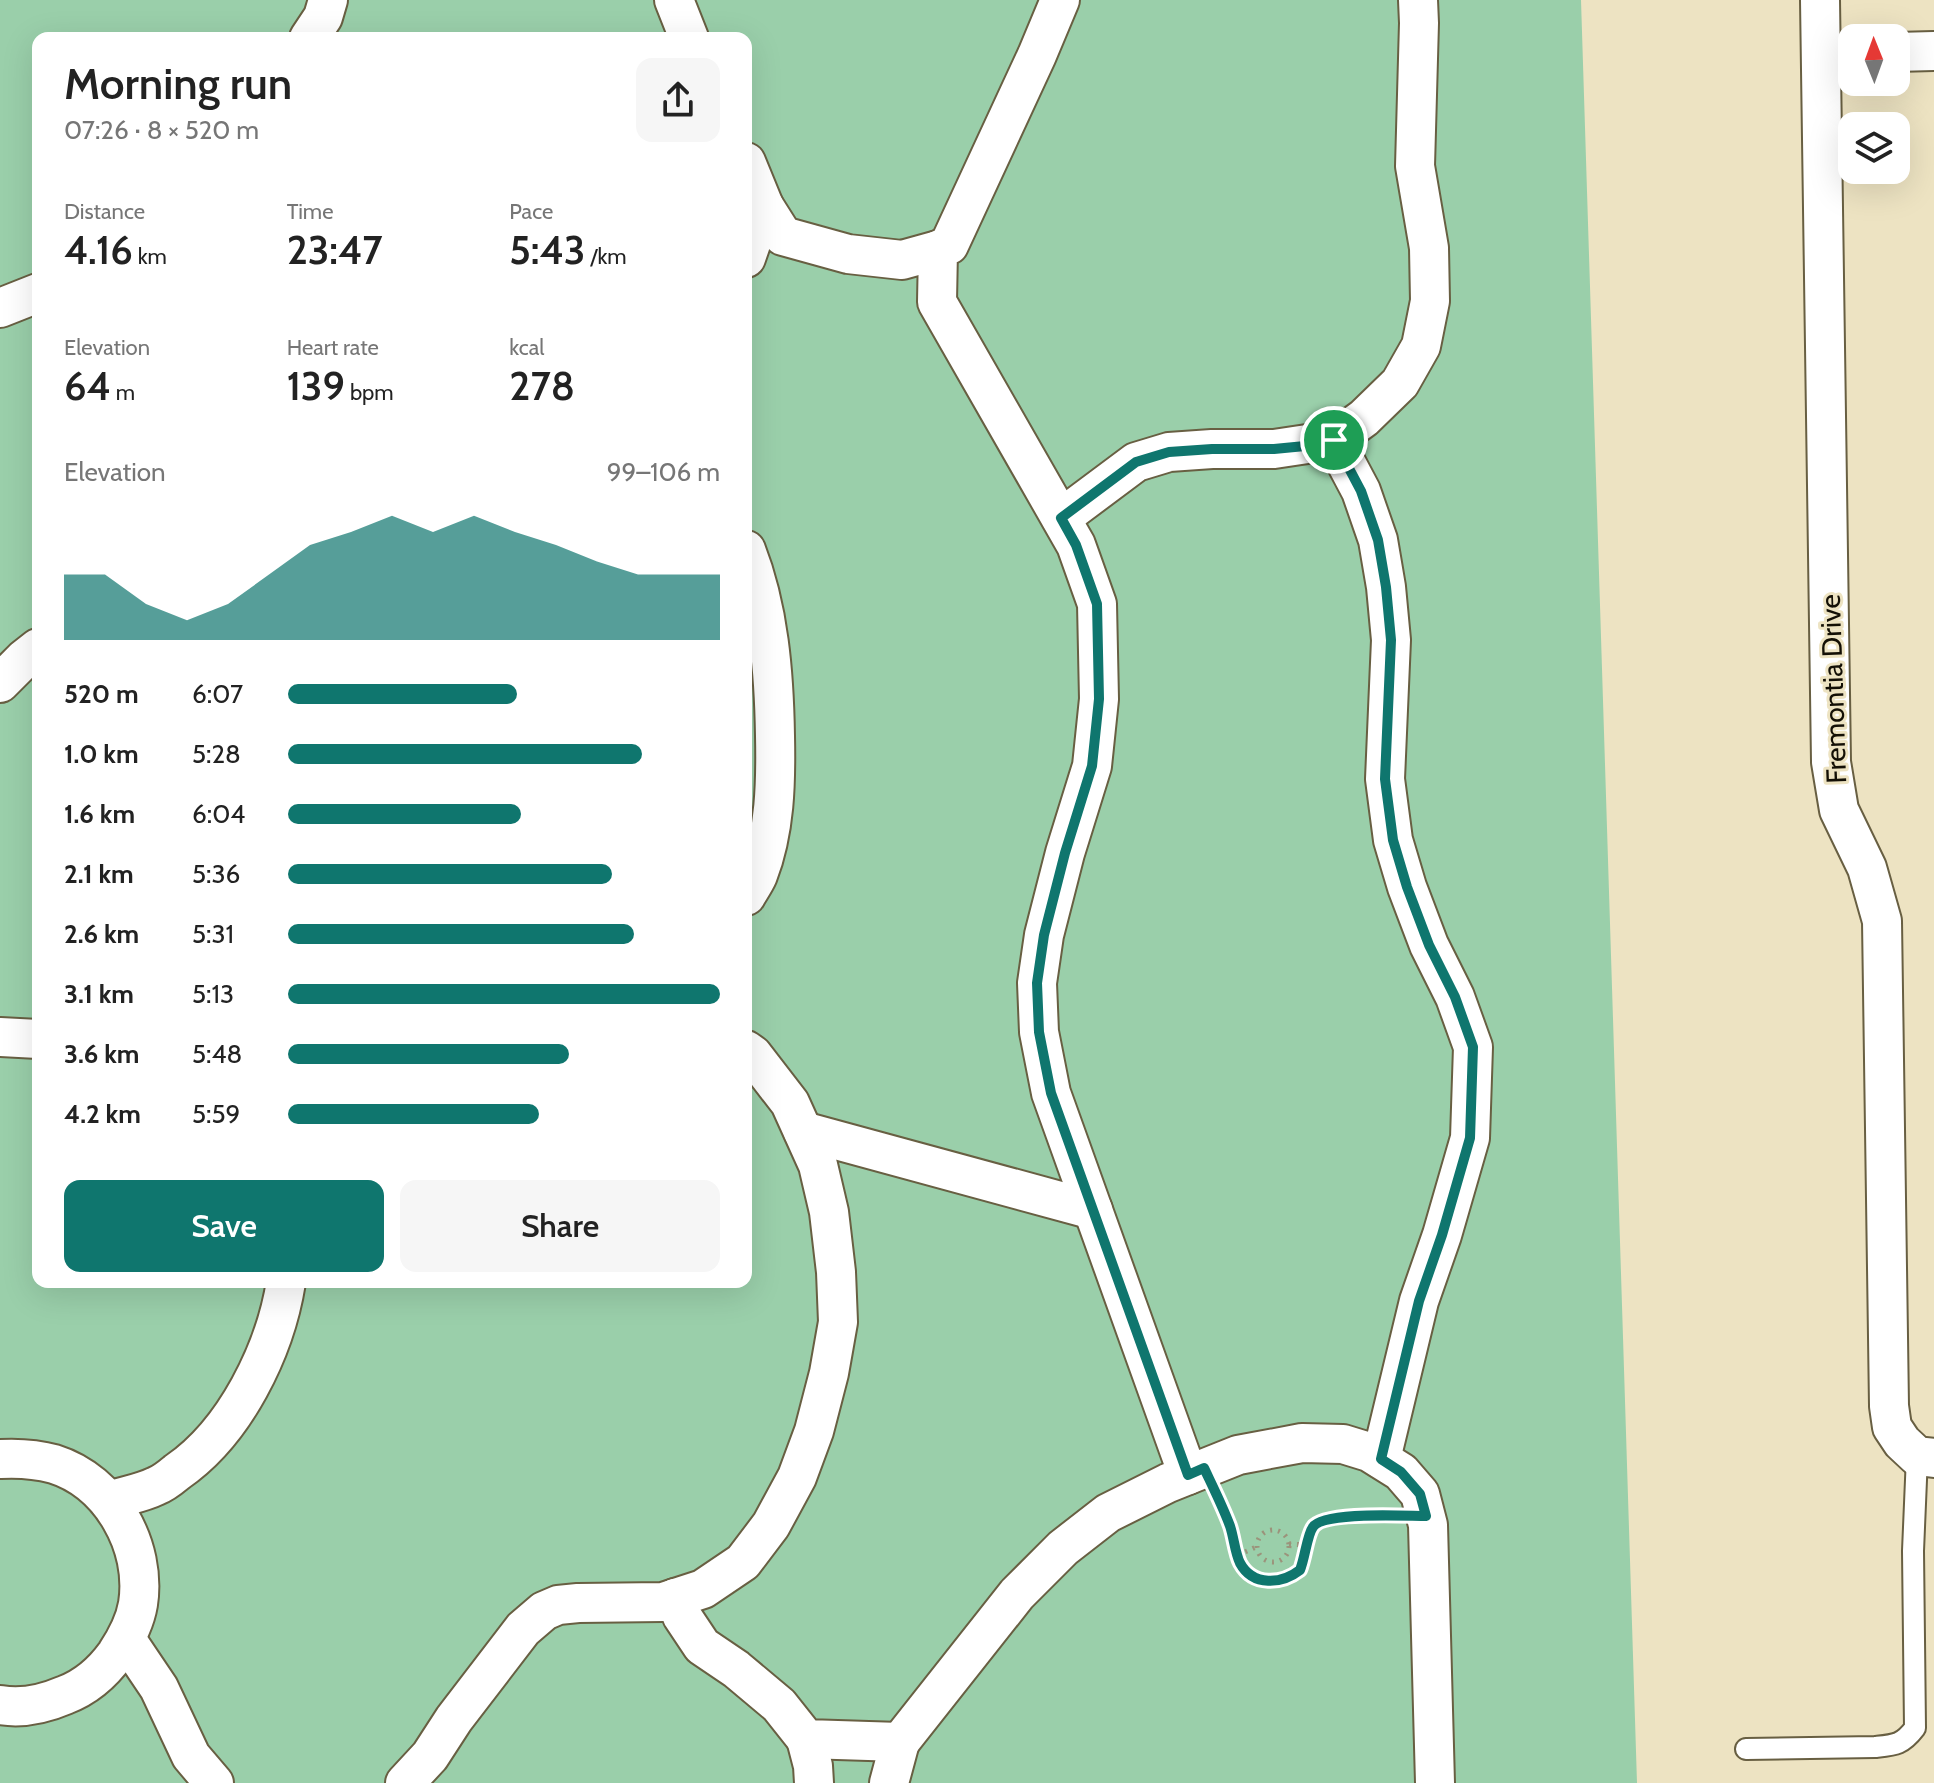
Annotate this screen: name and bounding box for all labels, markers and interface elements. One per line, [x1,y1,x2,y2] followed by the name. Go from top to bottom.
[1838,24,1910,96] north arrow
[1838,24,1910,184] map controls
[64,57,292,110] text: Morning run
[636,58,720,142] button: share
[1838,112,1910,184] button: layers
[64,114,259,146] text: 07:26 · 8 × 520 m
[64,198,145,225] text: Distance
[287,198,333,225] text: Time
[509,198,553,225] text: Pace
[64,225,133,274] text: 4.16
[287,225,383,274] text: 23:47
[509,225,585,274] text: 5:43
[133,243,167,270] text: km
[585,243,627,270] text: /km
[64,334,150,361] text: Elevation
[287,334,379,361] text: Heart rate
[509,334,544,361] text: kcal
[64,361,111,410] text: 64
[287,361,345,410] text: 139
[509,361,575,410] text: 278
[111,379,135,406] text: m
[345,379,394,406] text: bpm
[1300,406,1368,474] pin
[1312,418,1356,462] icon: arrive
[64,456,166,488] text: Elevation
[607,456,720,488] text: 99–106 m
[1813,594,1853,784] street label: Fremontia Drive
[64,678,139,710] text: 520 m
[192,678,243,710] text: 6:07
[64,738,139,770] text: 1.0 km
[192,738,241,770] text: 5:28
[64,798,135,830] text: 1.6 km
[192,798,245,830] text: 6:04
[64,858,134,890] text: 2.1 km
[192,858,240,890] text: 5:36
[64,918,139,950] text: 2.6 km
[192,918,234,950] text: 5:31
[64,978,134,1010] text: 3.1 km
[192,978,234,1010] text: 5:13
[64,1038,139,1070] text: 3.6 km
[192,1038,242,1070] text: 5:48
[64,1098,141,1130] text: 4.2 km
[192,1098,240,1130] text: 5:59
[64,1180,384,1272] button: Save
[400,1180,720,1272] button: Share

